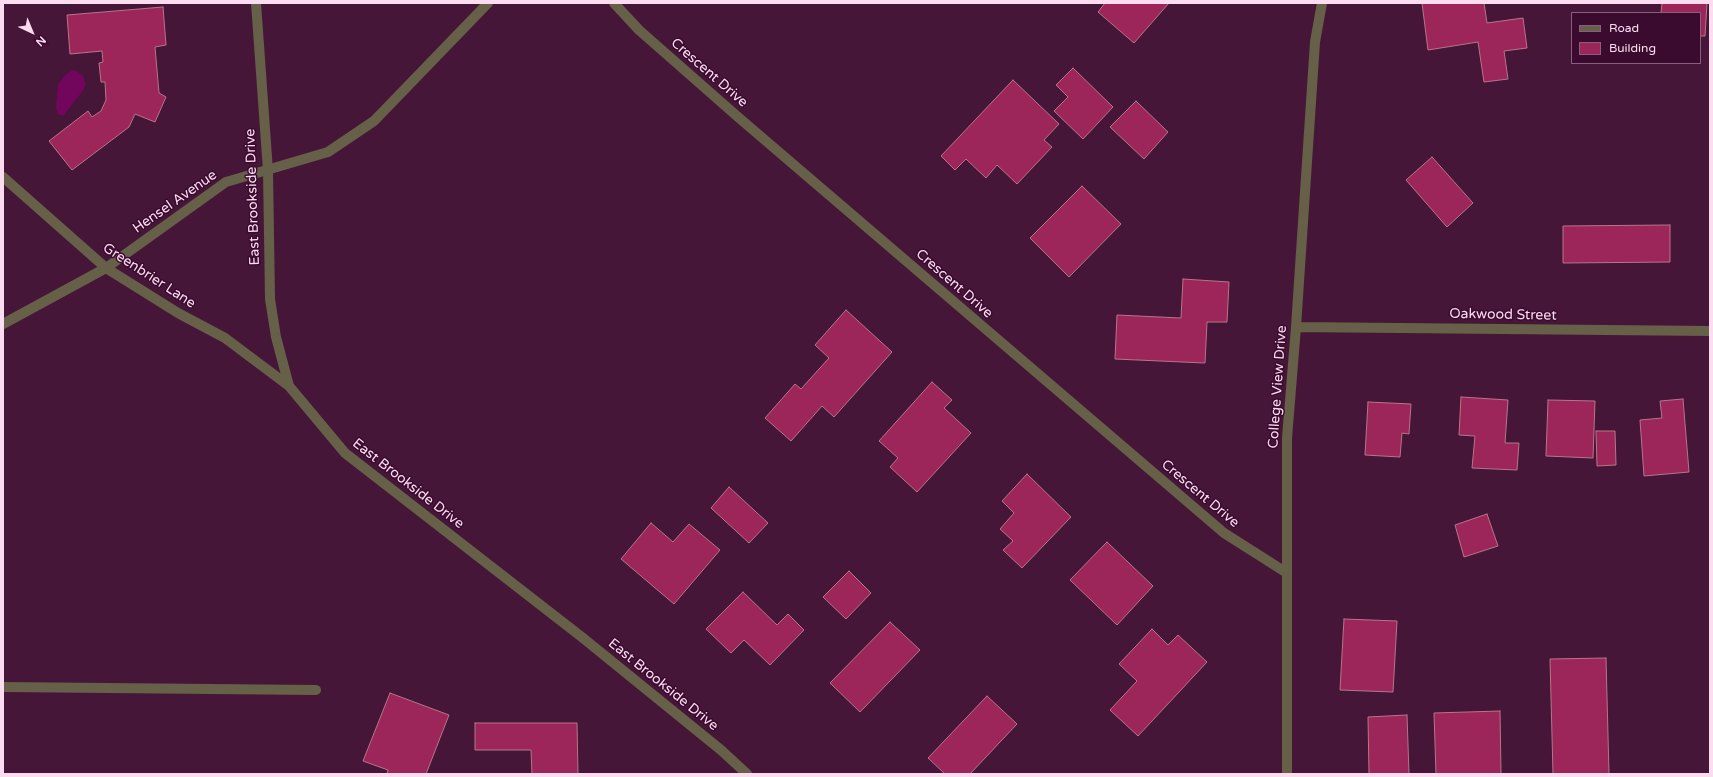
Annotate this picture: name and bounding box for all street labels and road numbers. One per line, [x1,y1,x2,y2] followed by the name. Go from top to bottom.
[667,35,751,111] street label: Crescent Drive
[242,128,264,266] street label: East Brookside Drive
[130,167,220,237] street label: Hensel Avenue
[100,240,198,312] street label: Greenbrier Lane
[912,246,996,322] street label: Crescent Drive
[1449,306,1557,324] street label: Oakwood Street
[1265,325,1291,449] street label: College View Drive
[349,435,467,533] street label: East Brookside Drive
[1158,457,1242,531] street label: Crescent Drive
[605,635,721,735] street label: East Brookside Drive

